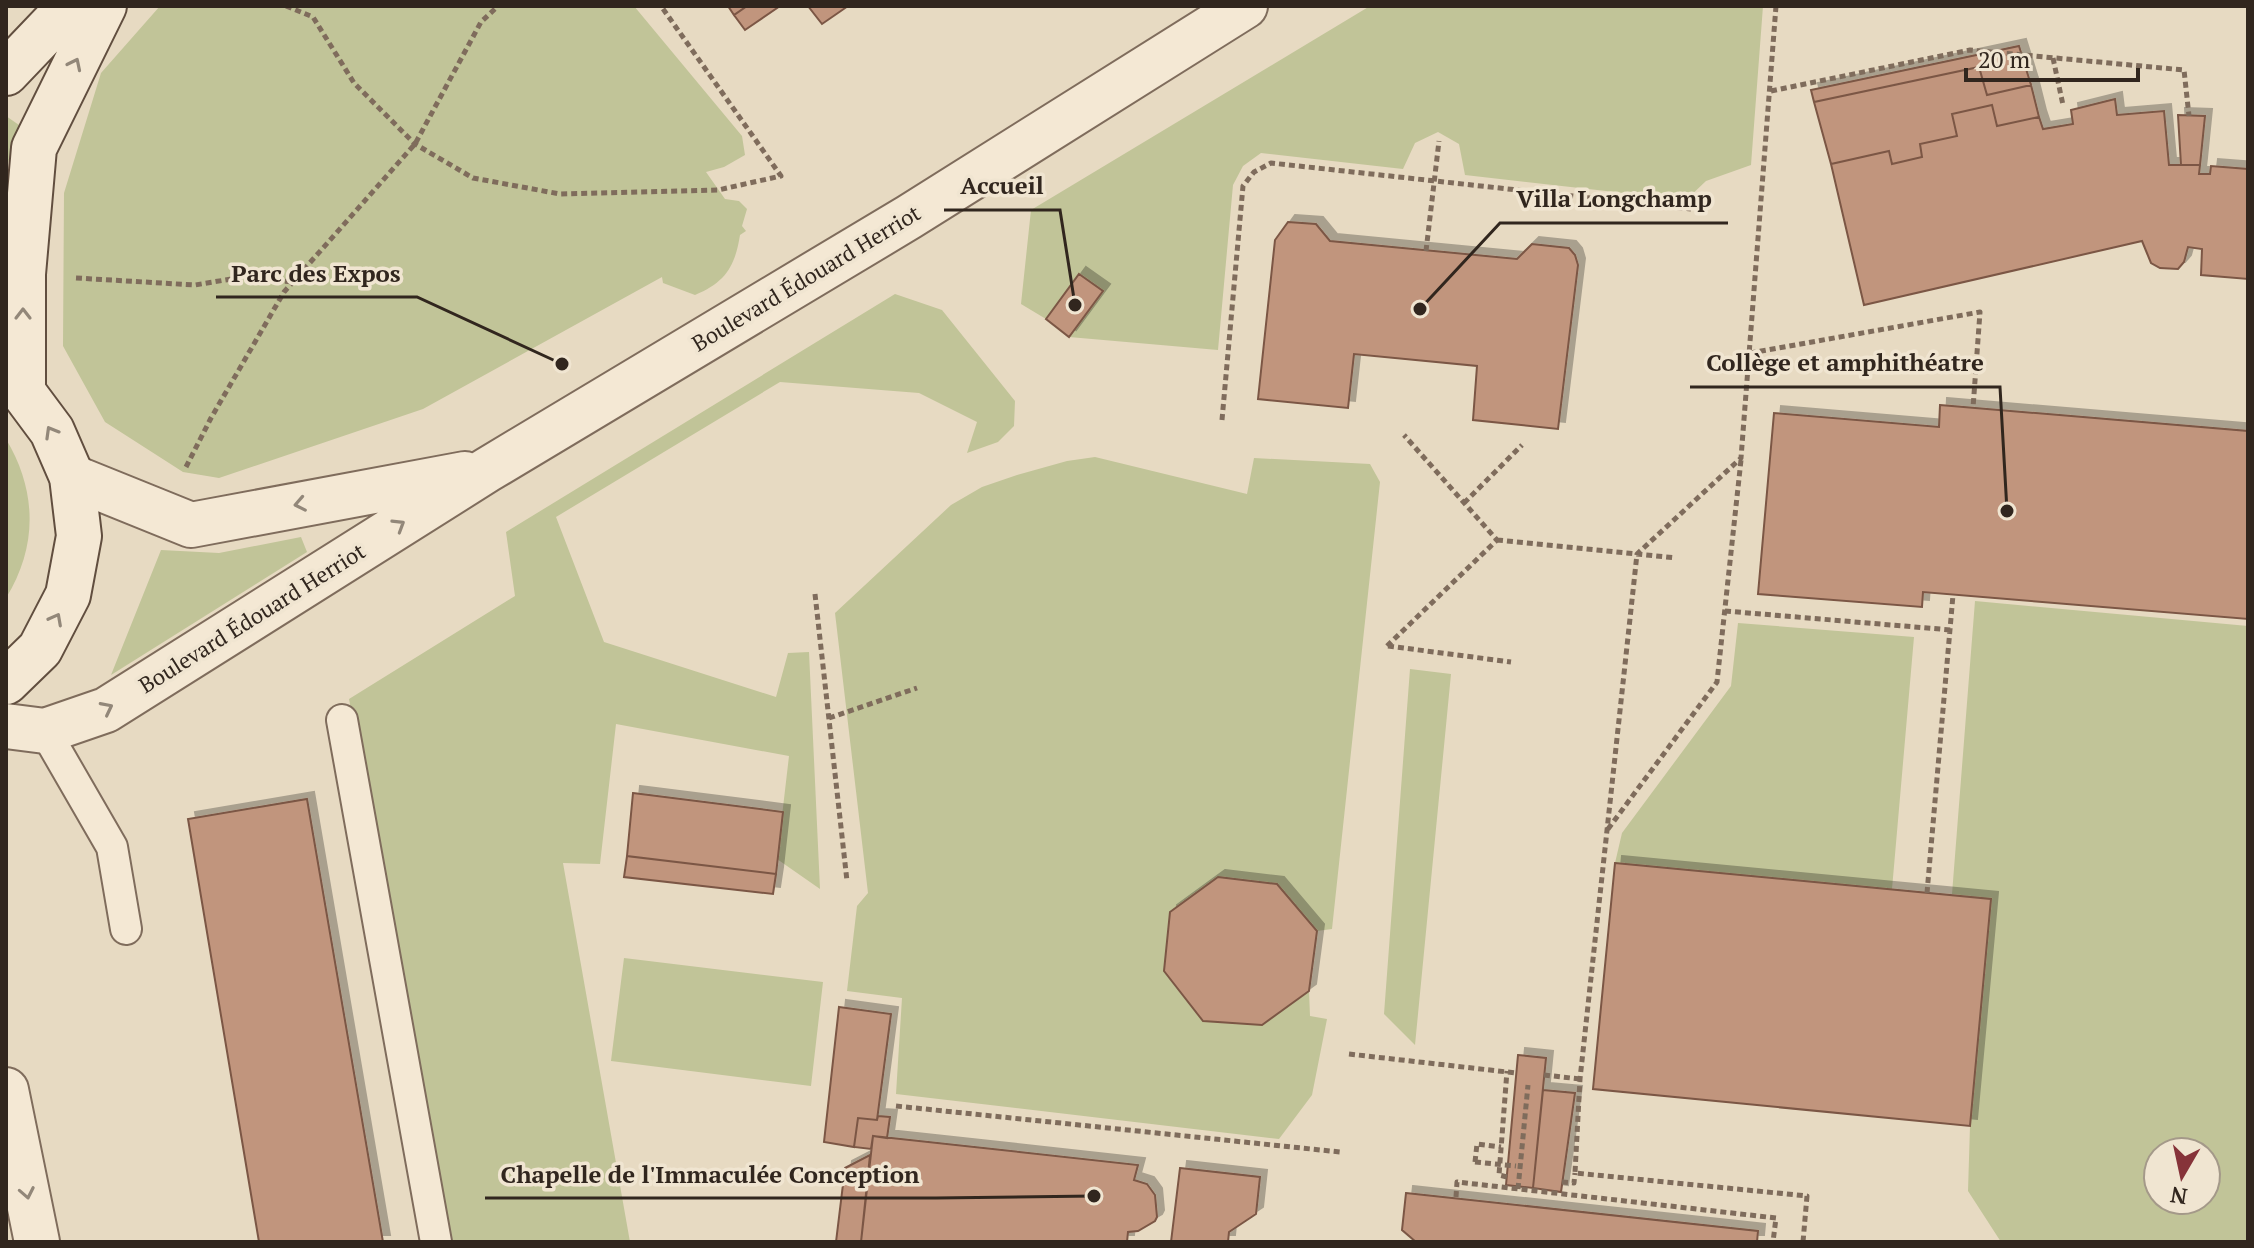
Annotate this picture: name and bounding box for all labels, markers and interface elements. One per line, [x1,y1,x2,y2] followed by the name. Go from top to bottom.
[1966,32,2138,82] scale bar
[1978,43,2030,75] text: 20 m
[65,58,81,73] one-way arrow
[944,162,1060,210] callout: Accueil
[960,169,1044,201] text: Accueil
[1500,175,1728,223] callout: Villa Longchamp
[1516,182,1712,214] text: Villa Longchamp
[686,198,925,357] street label: Boulevard Édouard Herriot
[216,249,417,297] callout: Parc des Expos
[231,257,401,289] text: Parc des Expos
[14,307,32,320] one-way arrow
[1690,339,2000,387] callout: Collège et amphithéatre
[1706,346,1984,378] text: Collège et amphithéatre
[45,426,61,441] one-way arrow
[293,495,307,512] one-way arrow
[390,520,405,535] one-way arrow
[133,536,370,699] street label: Boulevard Édouard Herriot
[46,612,61,627] one-way arrow
[99,702,114,717] one-way arrow
[2142,1136,2222,1216] north arrow
[485,1150,936,1198] callout: Chapelle de l'Immaculée Conception
[501,1158,920,1190] text: Chapelle de l'Immaculée Conception
[2168,1181,2189,1212] text: N
[18,1186,35,1200] one-way arrow

